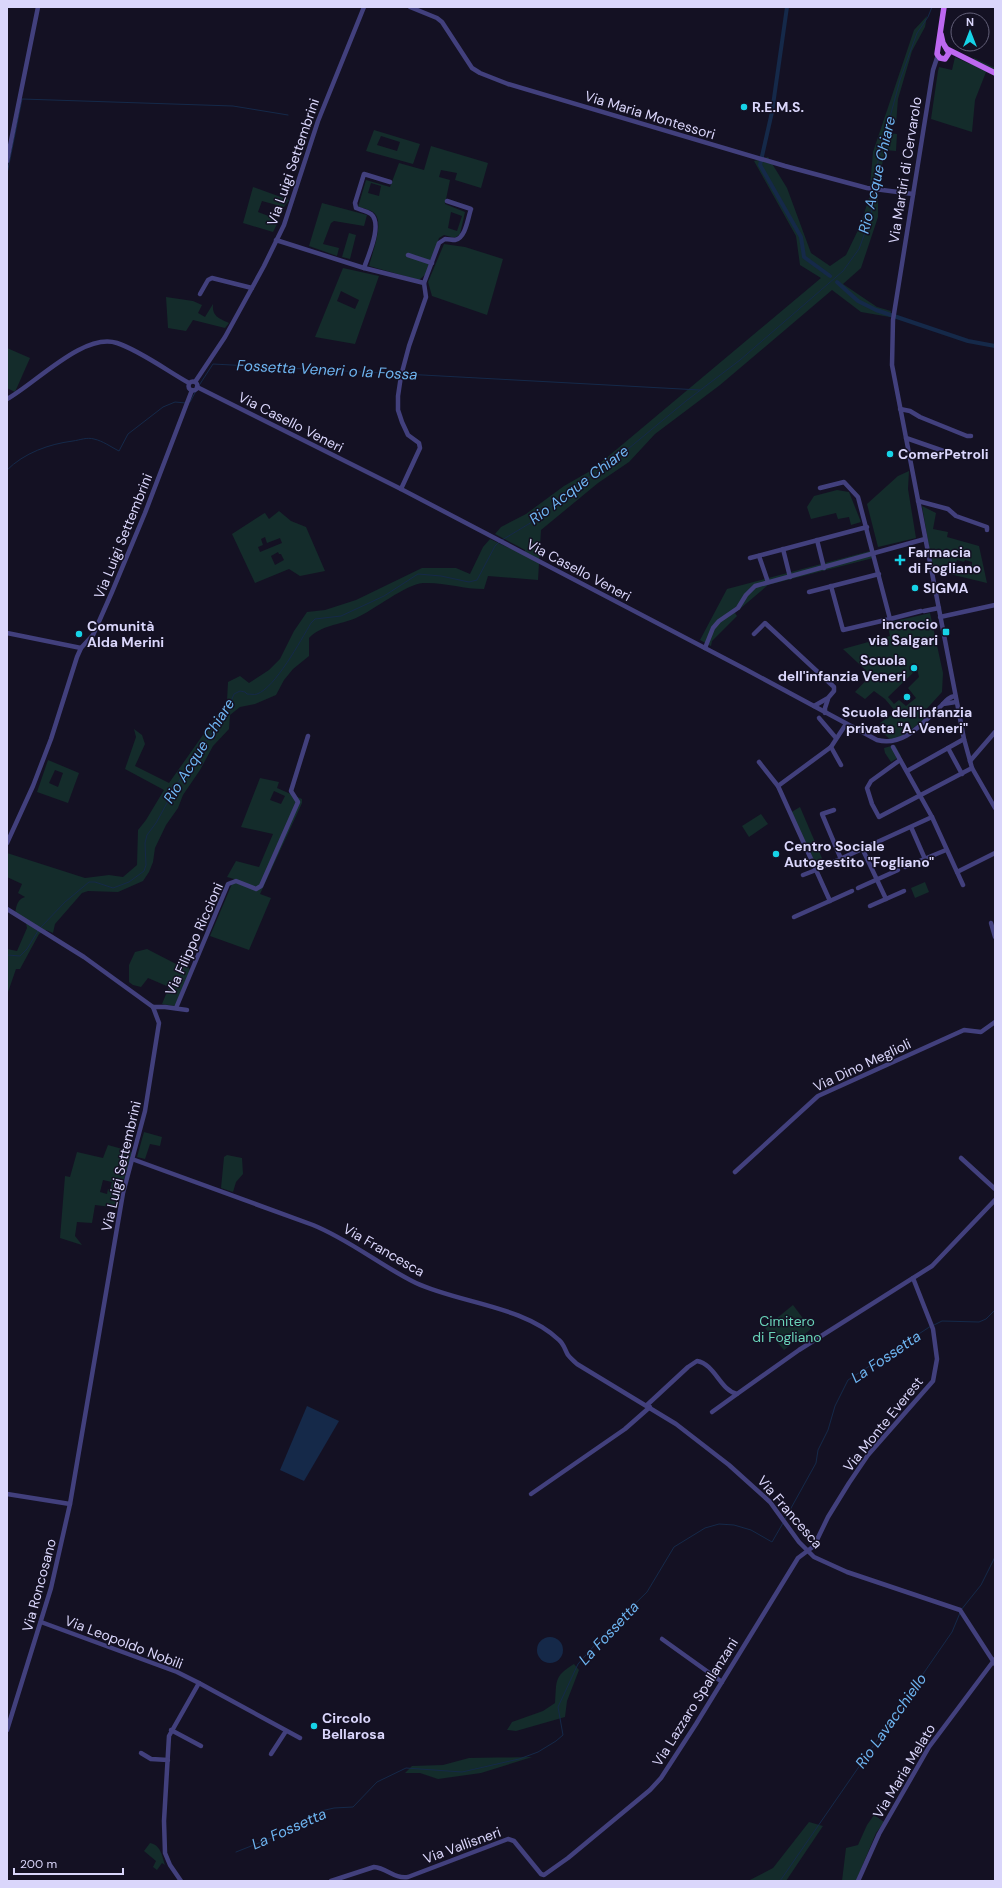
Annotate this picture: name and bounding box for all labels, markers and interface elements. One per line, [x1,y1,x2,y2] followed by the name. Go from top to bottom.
[950,12,990,52] north arrow
[966,15,974,29] text: N
[583,87,717,143] street label: Via Maria Montessori
[885,95,925,245] street label: Via Martiri di Cervarolo
[263,96,323,228] street label: Via Luigi Settembrini
[752,98,804,116] place label: R.E.M.S.
[739,102,749,112] marker: R.E.M.S.
[854,114,900,236] water label: Rio Acque Chiare
[236,355,418,385] water label: Fossetta Veneri o la Fossa
[235,388,347,456] street label: Via Casello Veneri
[525,441,633,529] water label: Rio Acque Chiare
[898,445,989,463] place label: ComerPetroli
[885,449,895,459] marker: ComerPetroli
[90,471,156,601] street label: Via Luigi Settembrini
[524,535,634,605] street label: Via Casello Veneri
[908,543,981,577] place label: Farmacia di Fogliano
[895,555,905,565] marker: Farmacia di Fogliano
[923,579,969,597] place label: SIGMA
[910,583,920,593] marker: SIGMA
[868,615,938,649] place label: incrocio via Salgari
[87,617,164,651] place label: Comunità Alda Merini
[941,627,951,637] marker: incrocio via Salgari
[74,629,84,639] marker: Comunità Alda Merini
[778,651,906,685] place label: Scuola dell'infanzia Veneri
[909,663,919,673] marker: Scuola dell'infanzia Veneri
[902,692,912,702] marker: Scuola dell'infanzia privata "A. Veneri"
[159,694,240,807] water label: Rio Acque Chiare
[842,703,972,737] place label: Scuola dell'infanzia privata "A. Veneri"
[784,837,934,871] place label: Centro Sociale Autogestito "Fogliano"
[771,849,781,859] marker: Centro Sociale Autogestito "Fogliano"
[161,880,227,998] street label: Via Filippo Riccioni
[810,1034,914,1096] street label: Via Dino Meglioli
[97,1099,145,1233] street label: Via Luigi Settembrini
[340,1219,428,1281] street label: Via Francesca
[752,1312,822,1346] park label: Cimitero di Fogliano
[847,1326,925,1388] water label: La Fossetta
[839,1373,927,1475] street label: Via Monte Everest
[753,1472,827,1552] street label: Via Francesca
[18,1537,60,1633] street label: Via Roncosano
[574,1597,644,1669] water label: La Fossetta
[62,1611,186,1673] street label: Via Leopoldo Nobili
[648,1634,742,1770] street label: Via Lazzaro Spallanzani
[851,1670,931,1772] water label: Rio Lavacchiello
[322,1709,385,1743] place label: Circolo Bellarosa
[869,1720,939,1822] street label: Via Maria Melato
[309,1721,319,1731] marker: Circolo Bellarosa
[248,1804,330,1854] water label: La Fossetta
[421,1823,503,1867] street label: Via Vallisneri
[14,1850,123,1876] scale bar
[20,1856,57,1872] text: 200 m

